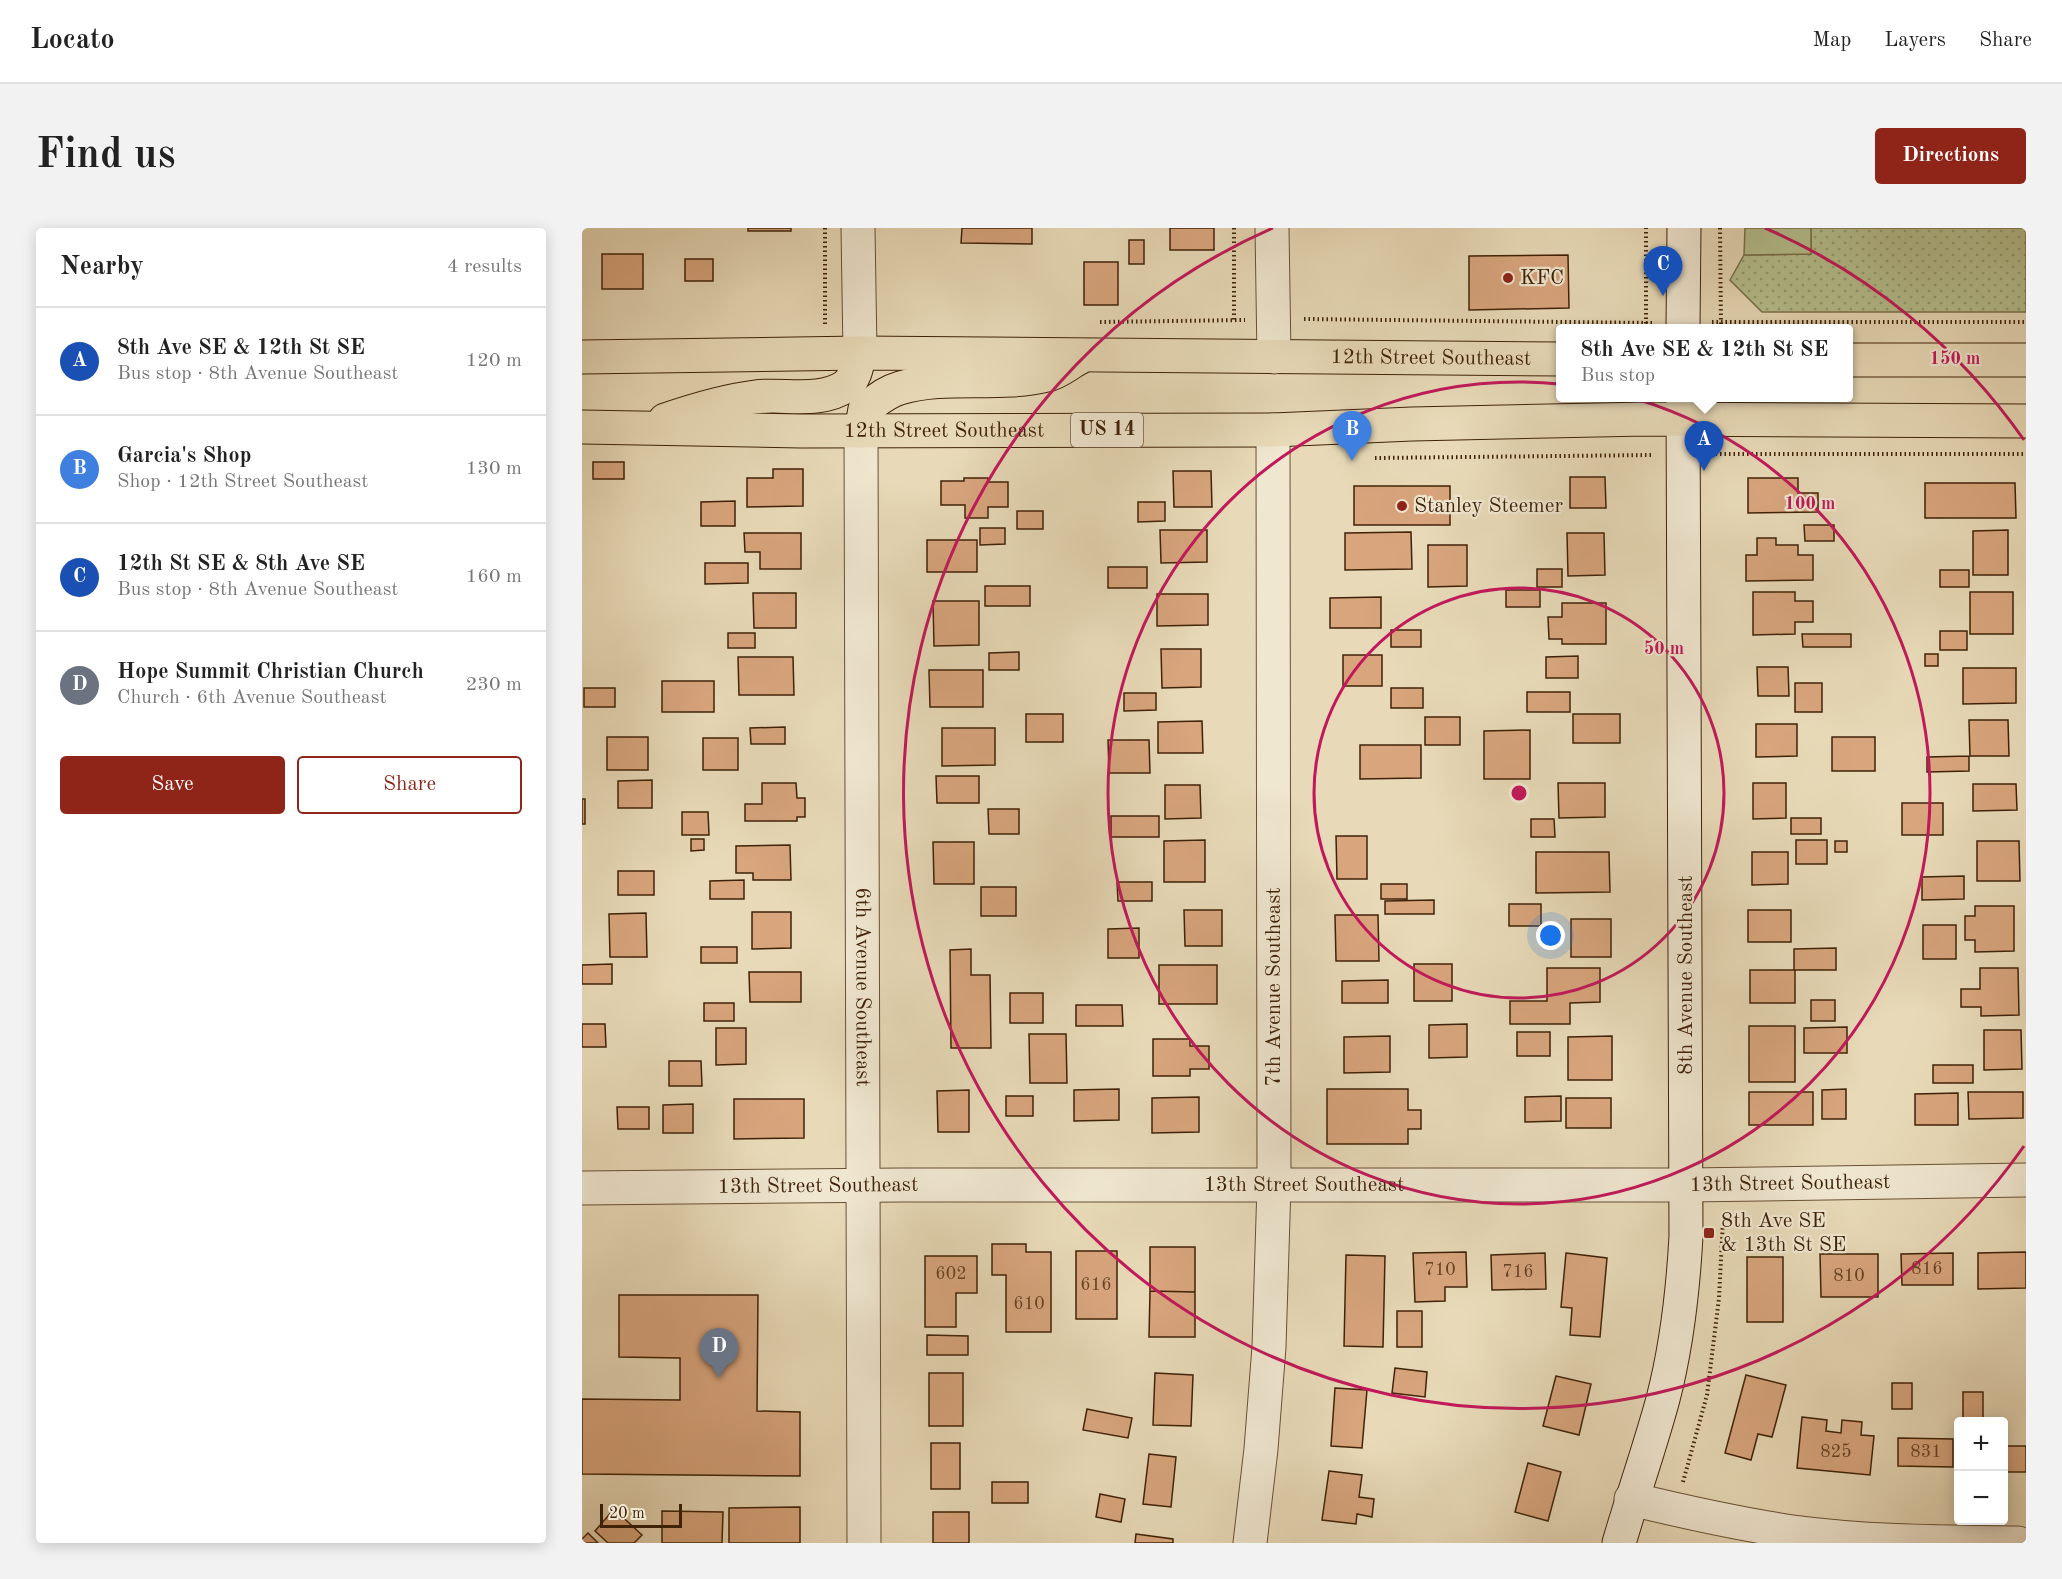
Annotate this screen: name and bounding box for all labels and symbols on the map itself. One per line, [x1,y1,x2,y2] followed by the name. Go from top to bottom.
[1644,247,1682,296] pin: C
[1520,268,1564,289] place label: KFC
[1501,271,1515,285] marker: KFC
[1331,347,1531,369] street label: 12th Street Southeast
[1930,350,1980,368] text: 150 m
[1332,412,1372,461] pin: B
[1071,413,1143,447] road number: US 14
[844,420,1044,441] street label: 12th Street Southeast
[1684,422,1724,471] pin: A
[1785,495,1835,513] text: 100 m
[1414,496,1563,517] place label: Stanley Steemer
[1395,499,1409,513] marker: Stanley Steemer
[1644,640,1684,658] text: 50 m
[1509,783,1529,803] centre of rings
[1676,875,1697,1075] street label: 8th Avenue Southeast
[852,887,873,1087] street label: 6th Avenue Southeast
[1264,887,1285,1087] street label: 7th Avenue Southeast
[1536,921,1565,950] your location
[1689,1172,1890,1195] street label: 13th Street Southeast
[718,1175,918,1197] street label: 13th Street Southeast
[1204,1175,1404,1196] street label: 13th Street Southeast
[1721,1211,1846,1256] place label: 8th Ave SE & 13th St SE
[1702,1226,1716,1240] marker: 8th Ave SE & 13th St SE
[1911,1260,1943,1278] house number: 816
[1424,1261,1456,1279] house number: 710
[1502,1263,1534,1281] house number: 716
[935,1265,967,1283] house number: 602
[1833,1267,1865,1285] house number: 810
[1080,1276,1112,1294] house number: 616
[1013,1295,1045,1313] house number: 610
[700,1328,738,1378] pin: D
[1820,1443,1852,1461] house number: 825
[1910,1443,1942,1461] house number: 831
[600,1501,682,1528] scale bar

